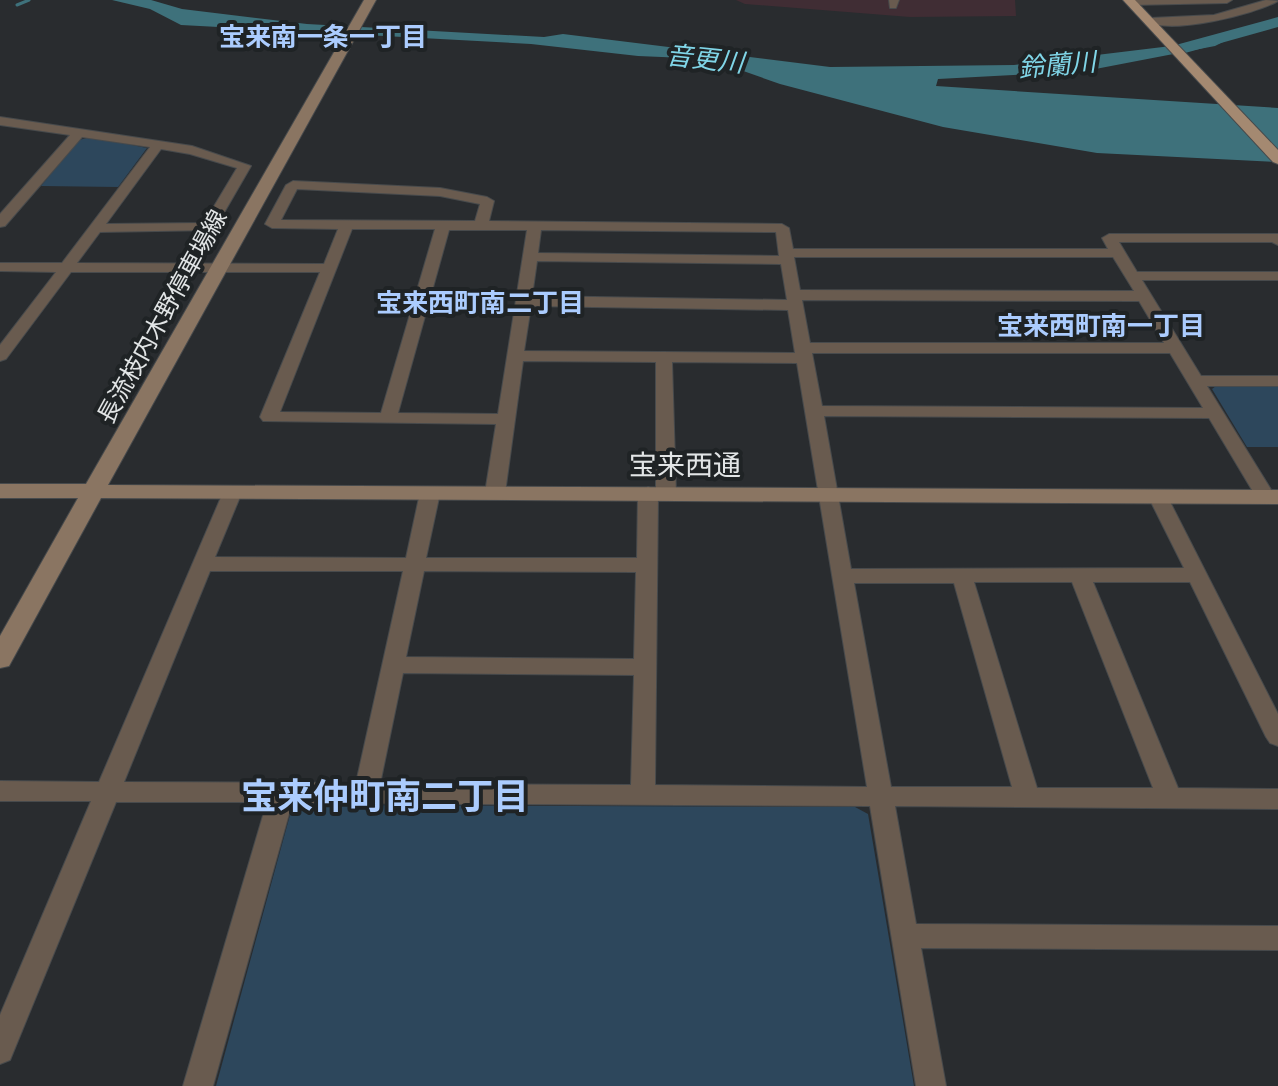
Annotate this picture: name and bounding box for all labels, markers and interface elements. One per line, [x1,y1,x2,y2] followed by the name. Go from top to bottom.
[219,18,427,54] district label: 宝来南一条一丁目
[664,36,749,80] water label: 音更川
[1017,42,1100,85] water label: 鈴蘭川
[88,203,234,429] street label: 長流枝内木野停車場線
[376,284,584,320] district label: 宝来西町南二丁目
[997,307,1205,343] district label: 宝来西町南一丁目
[629,445,741,483] street label: 宝来西通
[241,771,529,820] district label: 宝来仲町南二丁目

